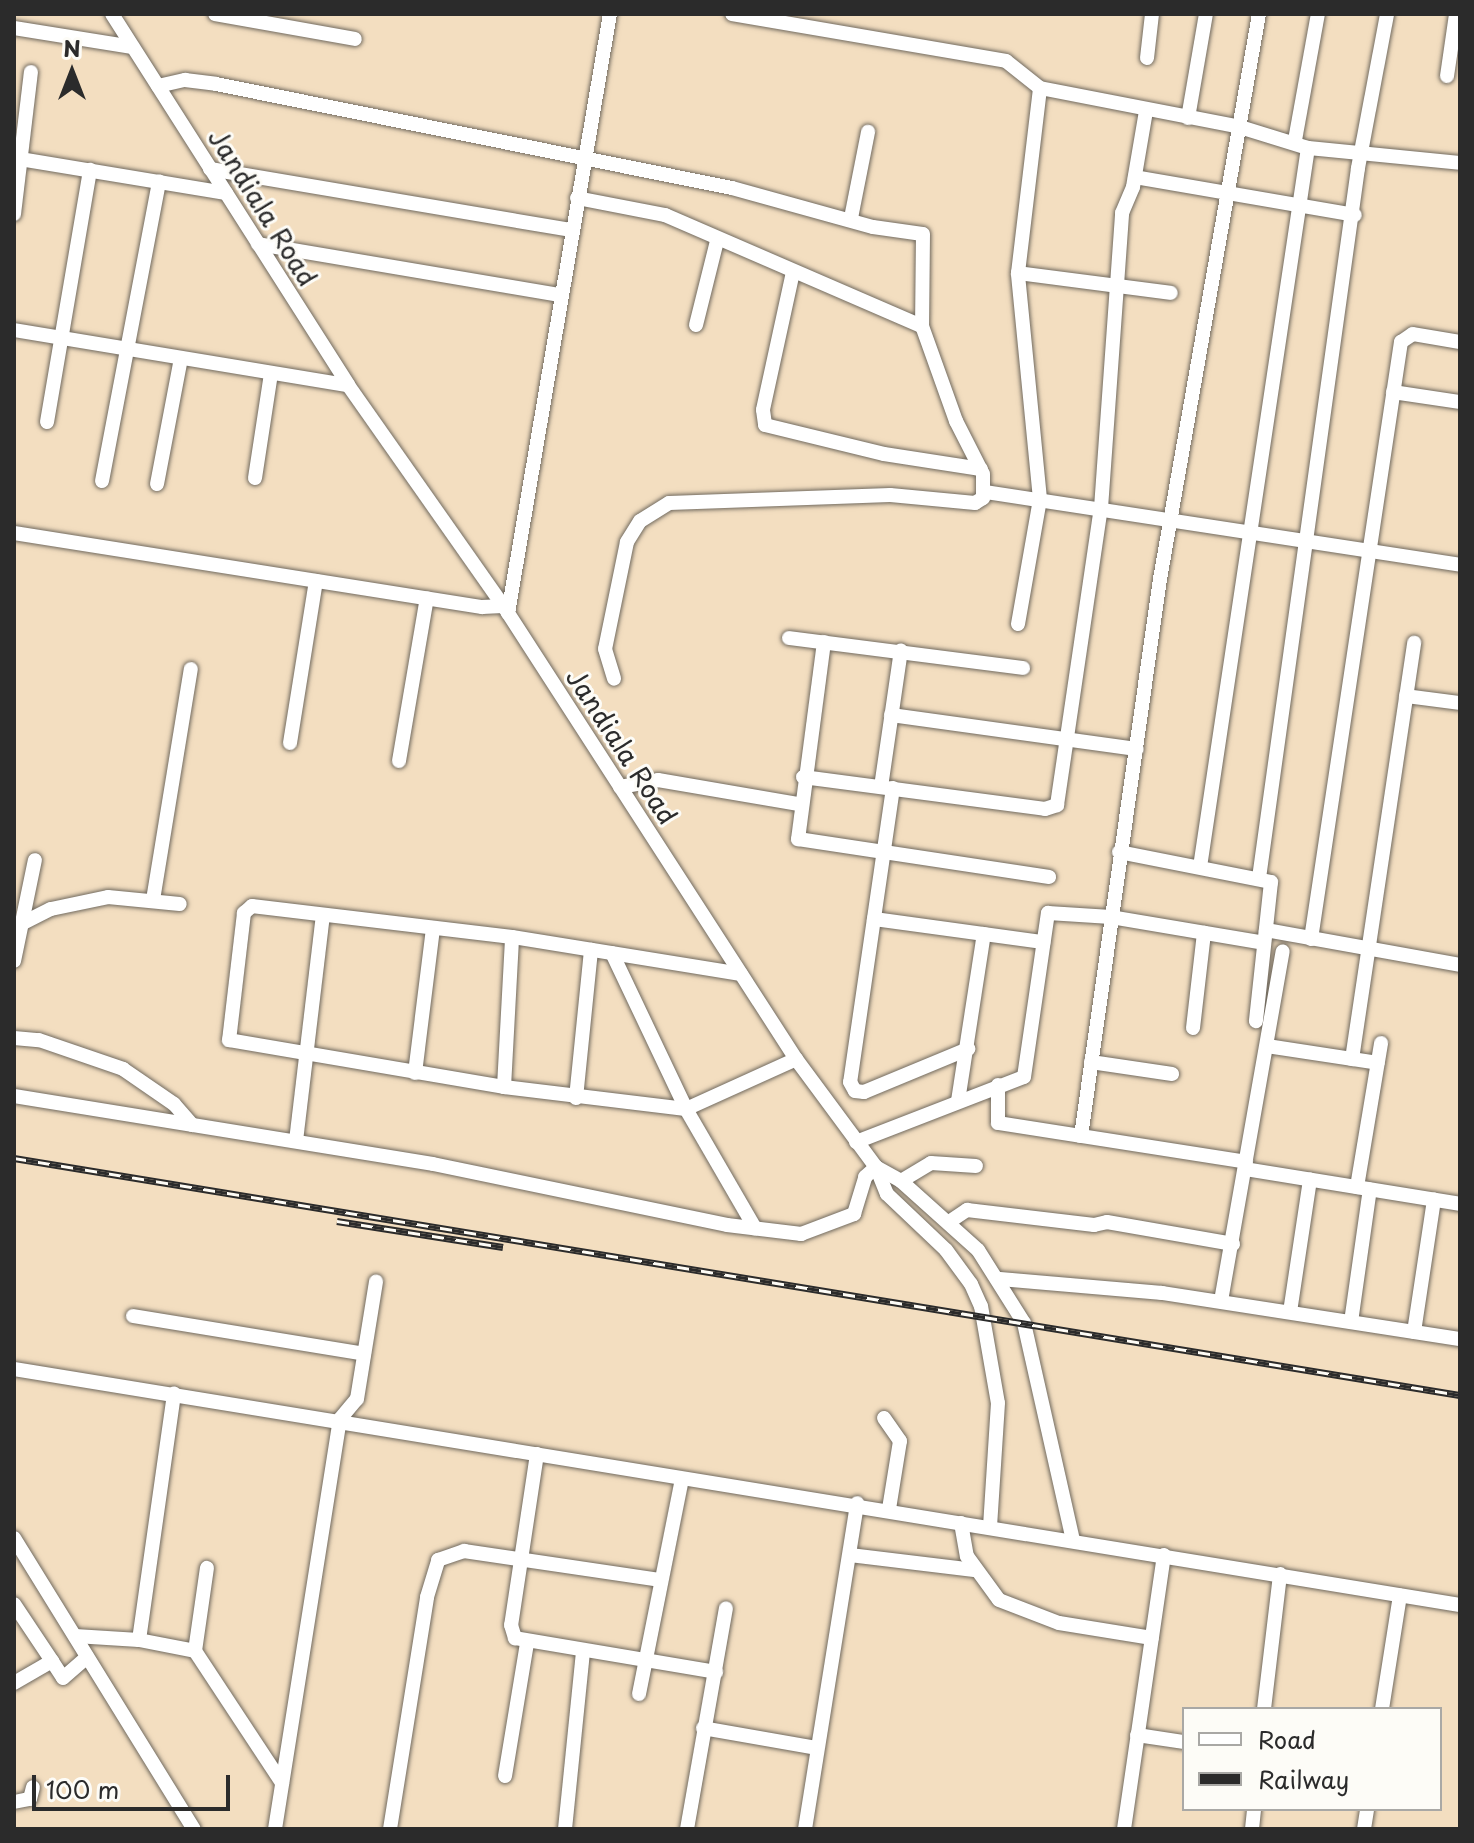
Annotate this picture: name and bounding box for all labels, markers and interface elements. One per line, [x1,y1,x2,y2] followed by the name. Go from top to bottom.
[63,31,81,64] text: N
[32,32,112,112] north arrow
[202,122,324,292] street label: Jandiala Road
[560,662,684,830] street label: Jandiala Road
[1182,1707,1442,1811] legend
[1258,1721,1316,1757] text: Road
[36,1759,234,1809] scale bar
[1258,1761,1349,1797] text: Railway
[46,1771,119,1807] text: 100 m

